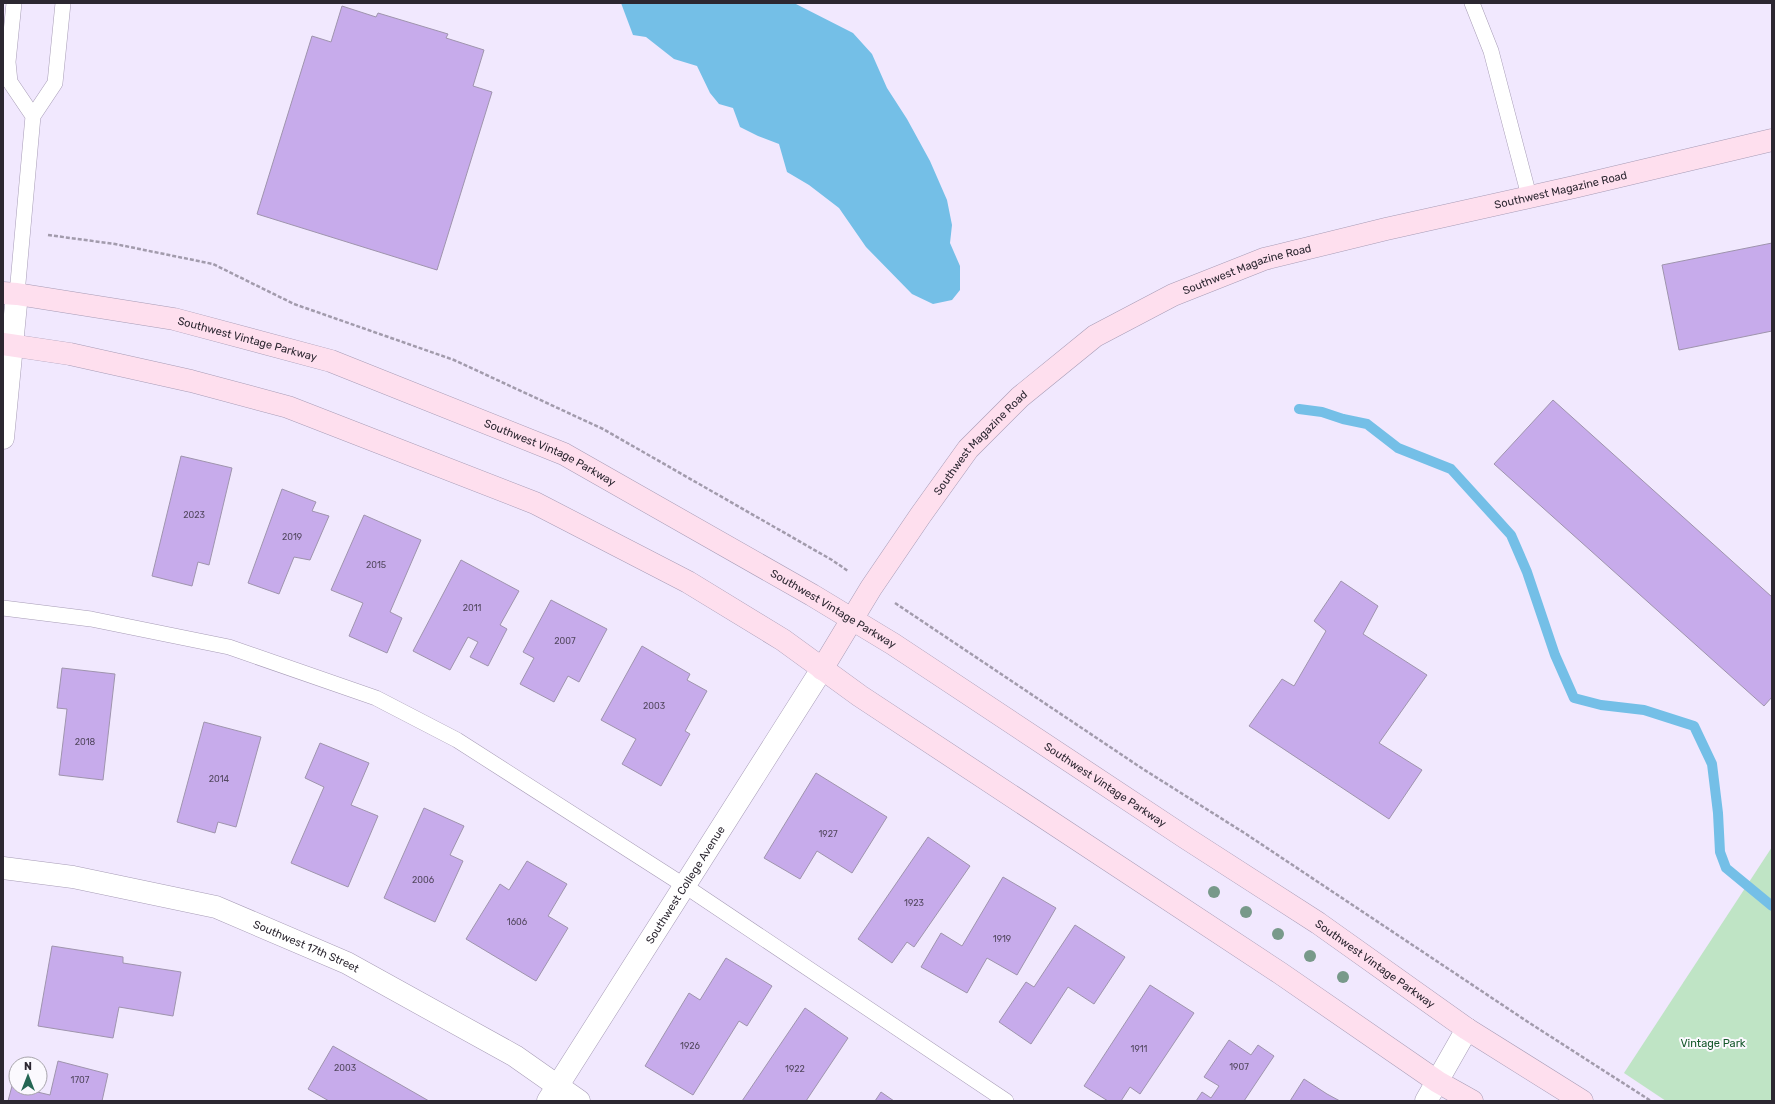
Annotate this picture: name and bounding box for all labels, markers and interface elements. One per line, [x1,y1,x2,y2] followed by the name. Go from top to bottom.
[1493,169,1628,212] street label: Southwest Magazine Road
[1181,242,1313,298] street label: Southwest Magazine Road
[176,314,318,364] street label: Southwest Vintage Parkway
[931,388,1030,498] street label: Southwest Magazine Road
[482,417,618,489] street label: Southwest Vintage Parkway
[183,510,205,520] house number: 2023
[282,532,302,542] house number: 2019
[366,560,386,570] house number: 2015
[768,567,898,651] street label: Southwest Vintage Parkway
[463,603,481,613] house number: 2011
[554,636,576,646] house number: 2007
[643,701,665,711] house number: 2003
[75,737,96,747] house number: 2018
[1042,740,1169,830] street label: Southwest Vintage Parkway
[209,774,230,784] house number: 2014
[643,824,728,946] street label: Southwest College Avenue
[818,829,838,839] house number: 1927
[412,875,435,885] house number: 2006
[904,898,924,908] house number: 1923
[507,917,528,927] house number: 1606
[1313,917,1437,1011] street label: Southwest Vintage Parkway
[251,918,362,976] street label: Southwest 17th Street
[993,934,1011,944] house number: 1919
[1680,1037,1746,1050] park label: Vintage Park
[680,1041,701,1051] house number: 1926
[1131,1044,1148,1054] house number: 1911
[8,1056,48,1096] north arrow
[24,1060,32,1073] text: N
[1229,1062,1249,1072] house number: 1907
[334,1063,356,1073] house number: 2003
[785,1064,805,1074] house number: 1922
[71,1075,90,1085] house number: 1707

